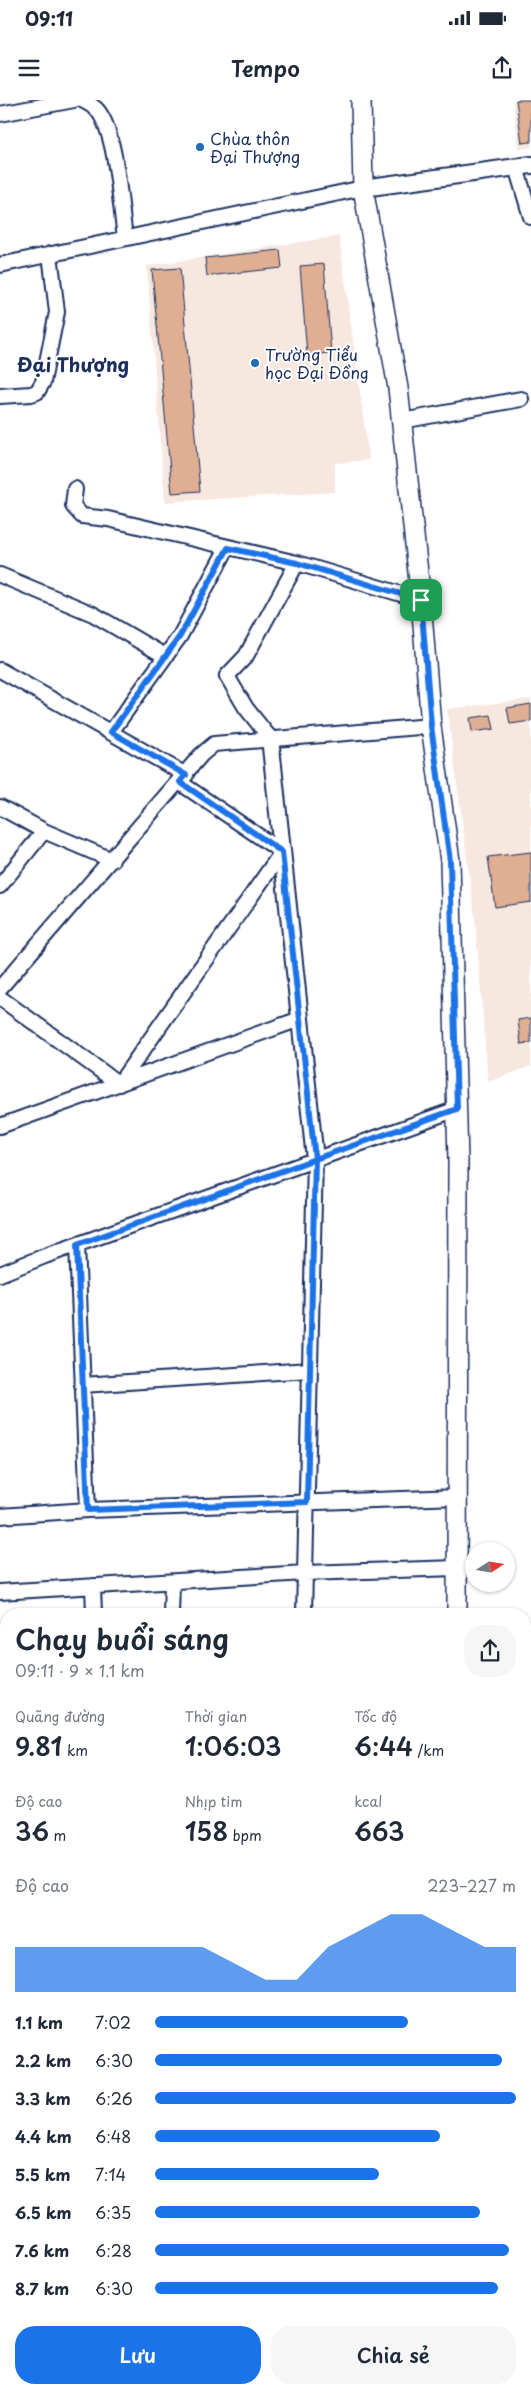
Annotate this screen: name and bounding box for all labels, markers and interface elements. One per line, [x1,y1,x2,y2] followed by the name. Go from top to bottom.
[25,4,73,32] text: 09:11
[231,51,300,84] text: Tempo
[15,54,43,82] icon: menu
[488,54,516,82] icon: share
[210,126,300,168] place label: Chùa thôn Đại Thượng
[194,141,206,153] marker: Chùa thôn Đại Thượng
[265,342,369,384] place label: Trường Tiểu học Đại Đồng
[17,350,129,378] district label: Đại Thượng
[249,357,261,369] marker: Trường Tiểu học Đại Đồng
[400,579,442,621] pin
[407,586,435,614] icon: arrive
[465,1542,515,1592] north arrow
[465,1542,515,1592] map controls
[15,1617,229,1660] text: Chạy buổi sáng
[464,1625,516,1677] button: share
[15,1658,145,1682] text: 09:11 · 9 × 1.1 km
[15,1706,105,1727] text: Quãng đường
[185,1706,247,1727] text: Thời gian
[354,1706,397,1727] text: Tốc độ
[15,1727,62,1765] text: 9.81
[185,1727,281,1765] text: 1:06:03
[354,1727,413,1765] text: 6:44
[62,1740,88,1761] text: km
[413,1740,444,1761] text: /km
[15,1791,62,1812] text: Độ cao
[185,1791,243,1812] text: Nhịp tim
[354,1791,382,1812] text: kcal
[15,1812,49,1850] text: 36
[185,1812,228,1850] text: 158
[354,1812,405,1850] text: 663
[49,1825,66,1846] text: m
[228,1825,262,1846] text: bpm
[15,1873,69,1897] text: Độ cao
[427,1873,516,1897] text: 223–227 m
[15,2010,63,2034] text: 1.1 km
[95,2010,131,2034] text: 7:02
[15,2048,71,2072] text: 2.2 km
[95,2048,133,2072] text: 6:30
[15,2086,71,2110] text: 3.3 km
[95,2086,133,2110] text: 6:26
[15,2124,72,2148] text: 4.4 km
[95,2124,131,2148] text: 6:48
[15,2162,70,2186] text: 5.5 km
[95,2162,126,2186] text: 7:14
[15,2200,71,2224] text: 6.5 km
[95,2200,131,2224] text: 6:35
[15,2238,69,2262] text: 7.6 km
[95,2238,132,2262] text: 6:28
[15,2276,69,2300] text: 8.7 km
[95,2276,133,2300] text: 6:30
[15,2326,261,2384] button: Lưu
[271,2326,516,2384] button: Chia sẻ

